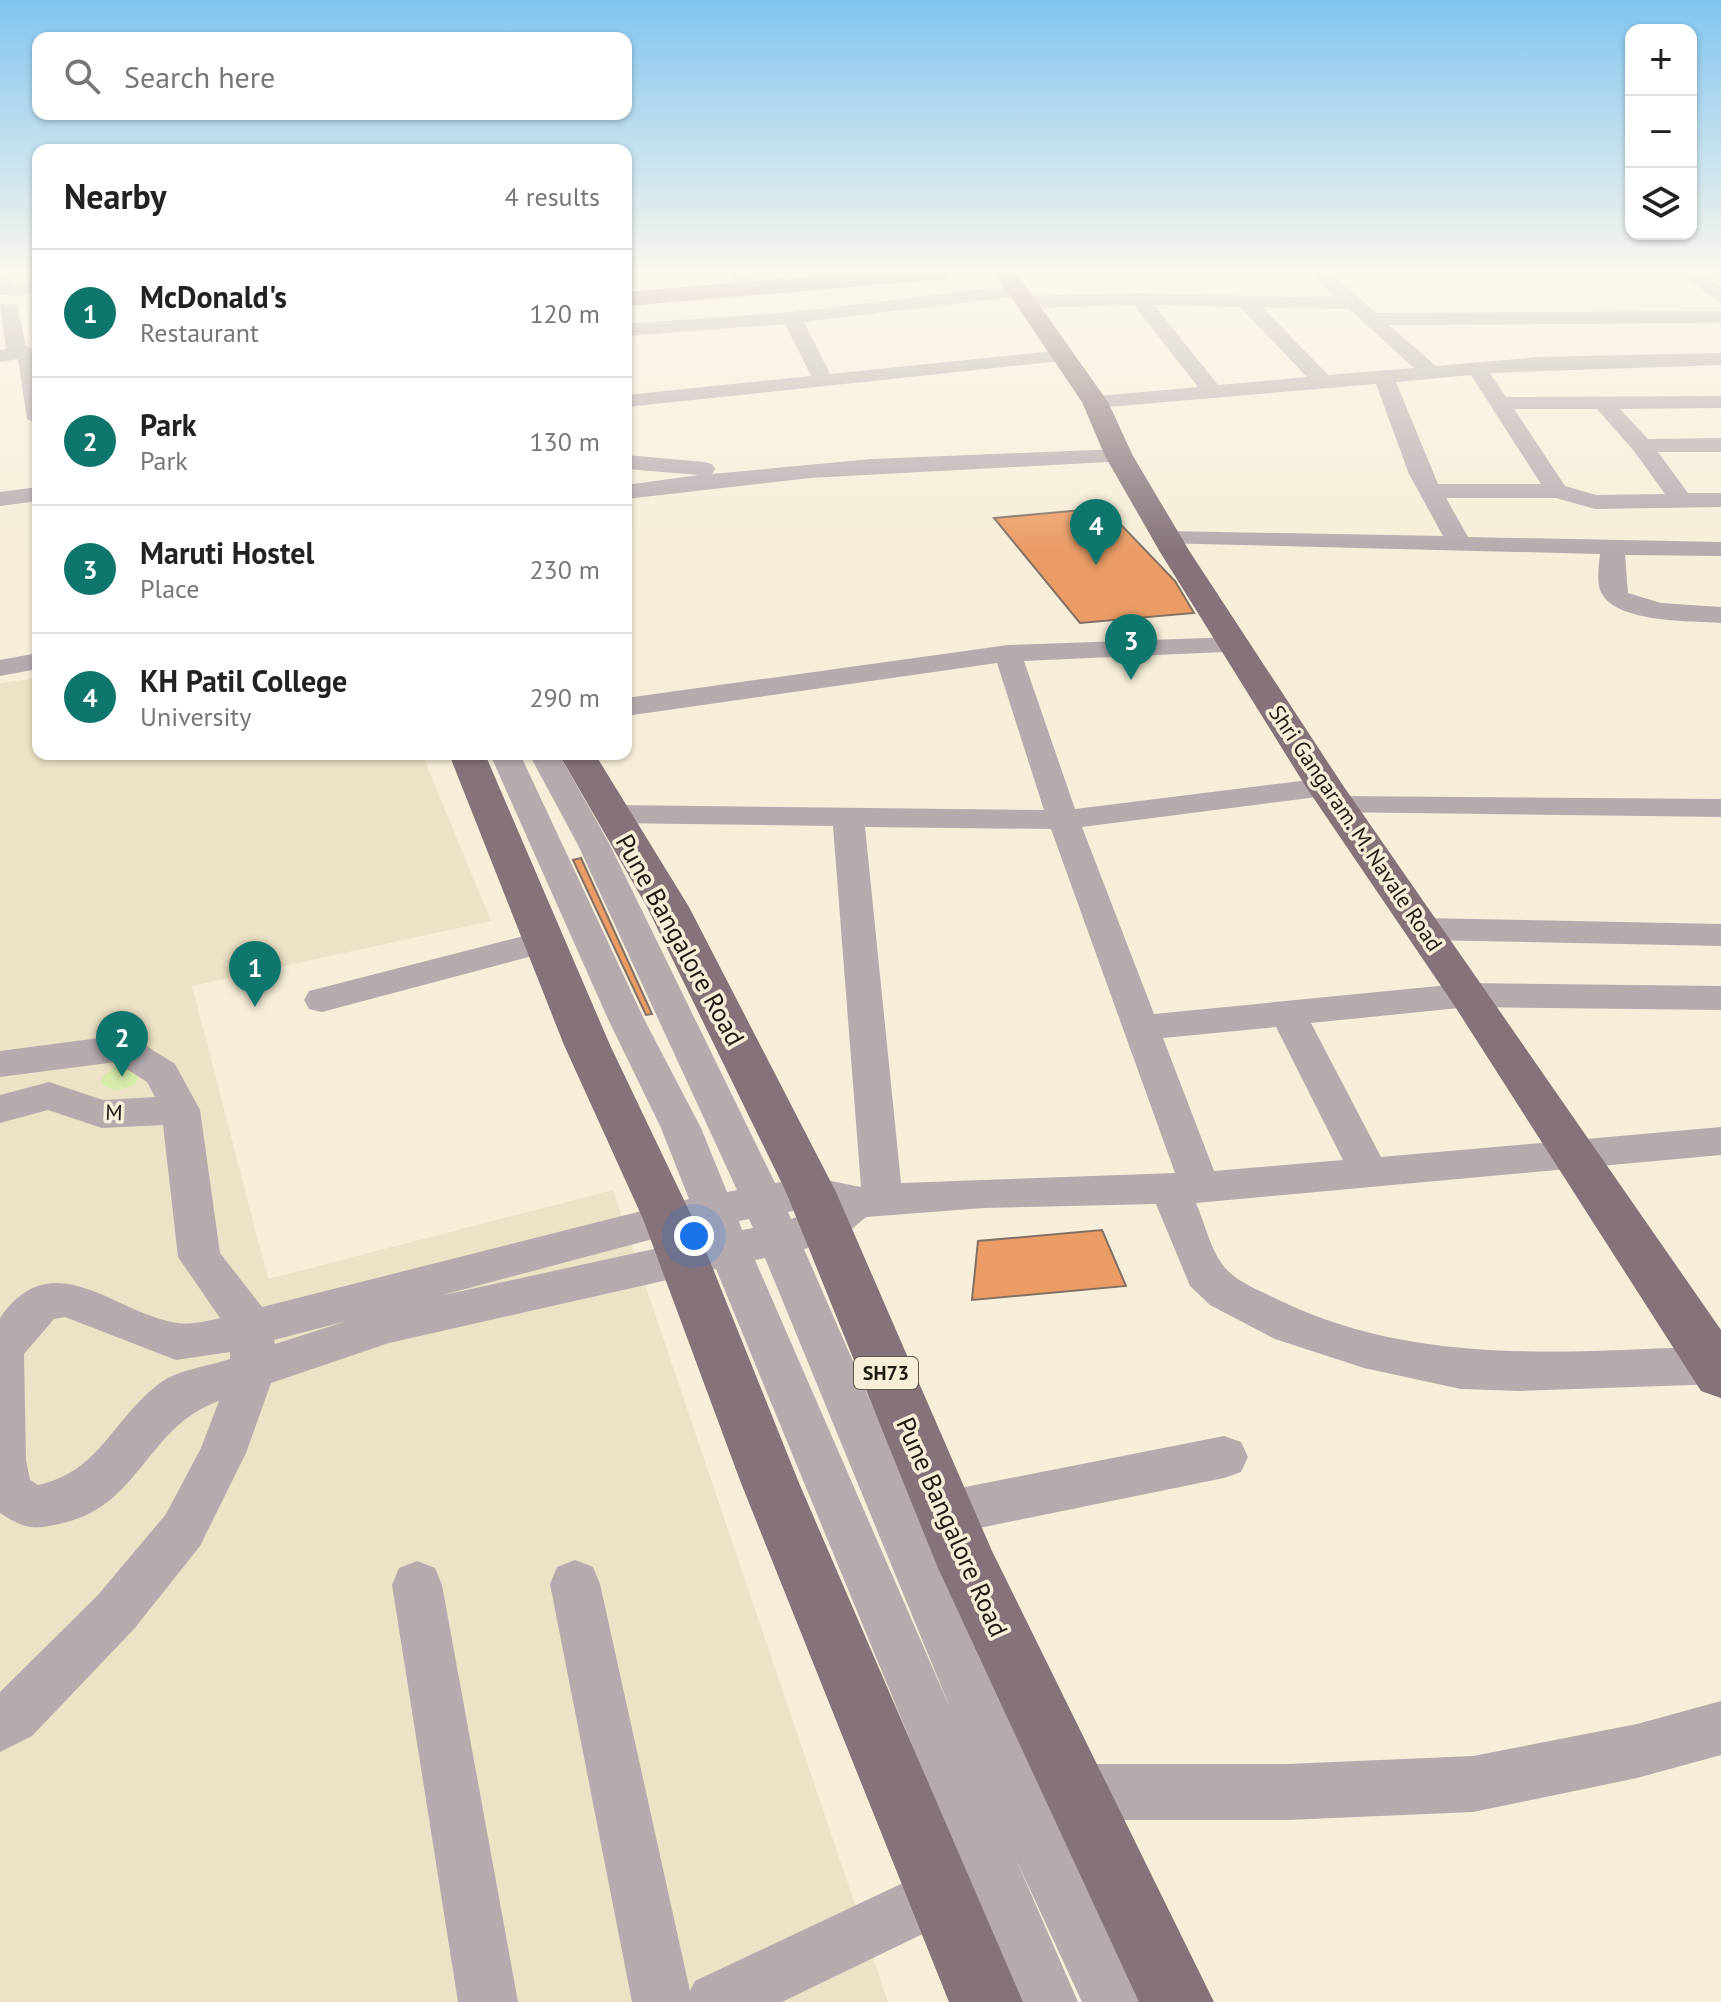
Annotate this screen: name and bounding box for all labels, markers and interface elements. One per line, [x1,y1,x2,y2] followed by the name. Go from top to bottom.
[1625,24,1697,240] map controls
[1625,24,1697,96] button: +
[32,32,632,120] search box
[60,54,104,98] icon: search
[124,57,275,96] text: Search here
[1625,96,1697,168] button: −
[1625,168,1697,240] button: layers
[64,174,166,218] text: Nearby
[505,180,600,213] text: 4 results
[140,277,287,316] text: McDonald's
[83,297,97,330] text: 1
[529,297,600,330] text: 120 m
[140,316,259,349] text: Restaurant
[140,405,196,444] text: Park
[83,425,97,458] text: 2
[529,425,600,458] text: 130 m
[140,444,188,477] text: Park
[1070,499,1122,565] pin: 4
[140,533,314,572] text: Maruti Hostel
[83,553,97,586] text: 3
[529,553,600,586] text: 230 m
[140,572,199,605] text: Place
[1105,614,1157,680] pin: 3
[140,661,347,700] text: KH Patil College
[83,681,97,714] text: 4
[529,681,600,714] text: 290 m
[140,700,251,733] text: University
[1263,700,1449,956] street label: Shri Gangaram. M. Navale Road
[609,828,752,1051] street label: Pune Bangalore Road
[229,941,281,1007] pin: 1
[96,1011,148,1077] pin: 2
[105,1098,123,1126] street label: M
[674,1216,714,1256] your location
[854,1357,918,1389] road number: SH73
[889,1412,1016,1642] street label: Pune Bangalore Road

